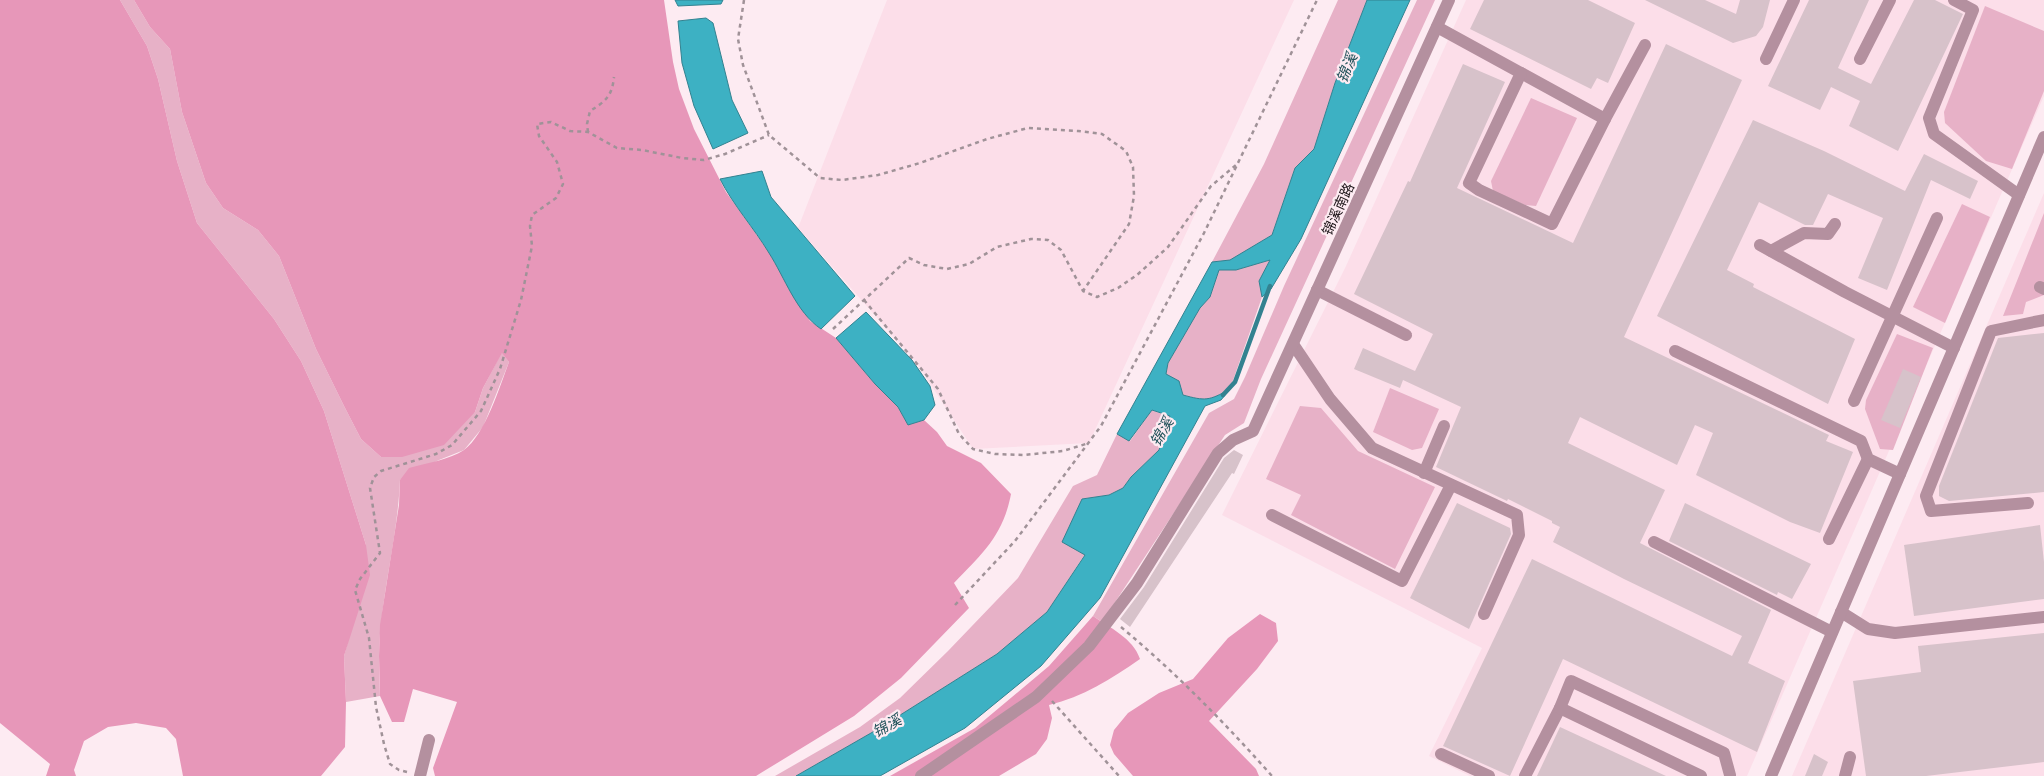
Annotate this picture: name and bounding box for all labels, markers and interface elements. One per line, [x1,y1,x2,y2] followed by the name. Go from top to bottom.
[1332,48,1362,85] water label: 锦溪
[1318,180,1357,238] street label: 锦溪南路
[1146,412,1178,449] water label: 锦溪
[869,709,906,741] water label: 锦溪

